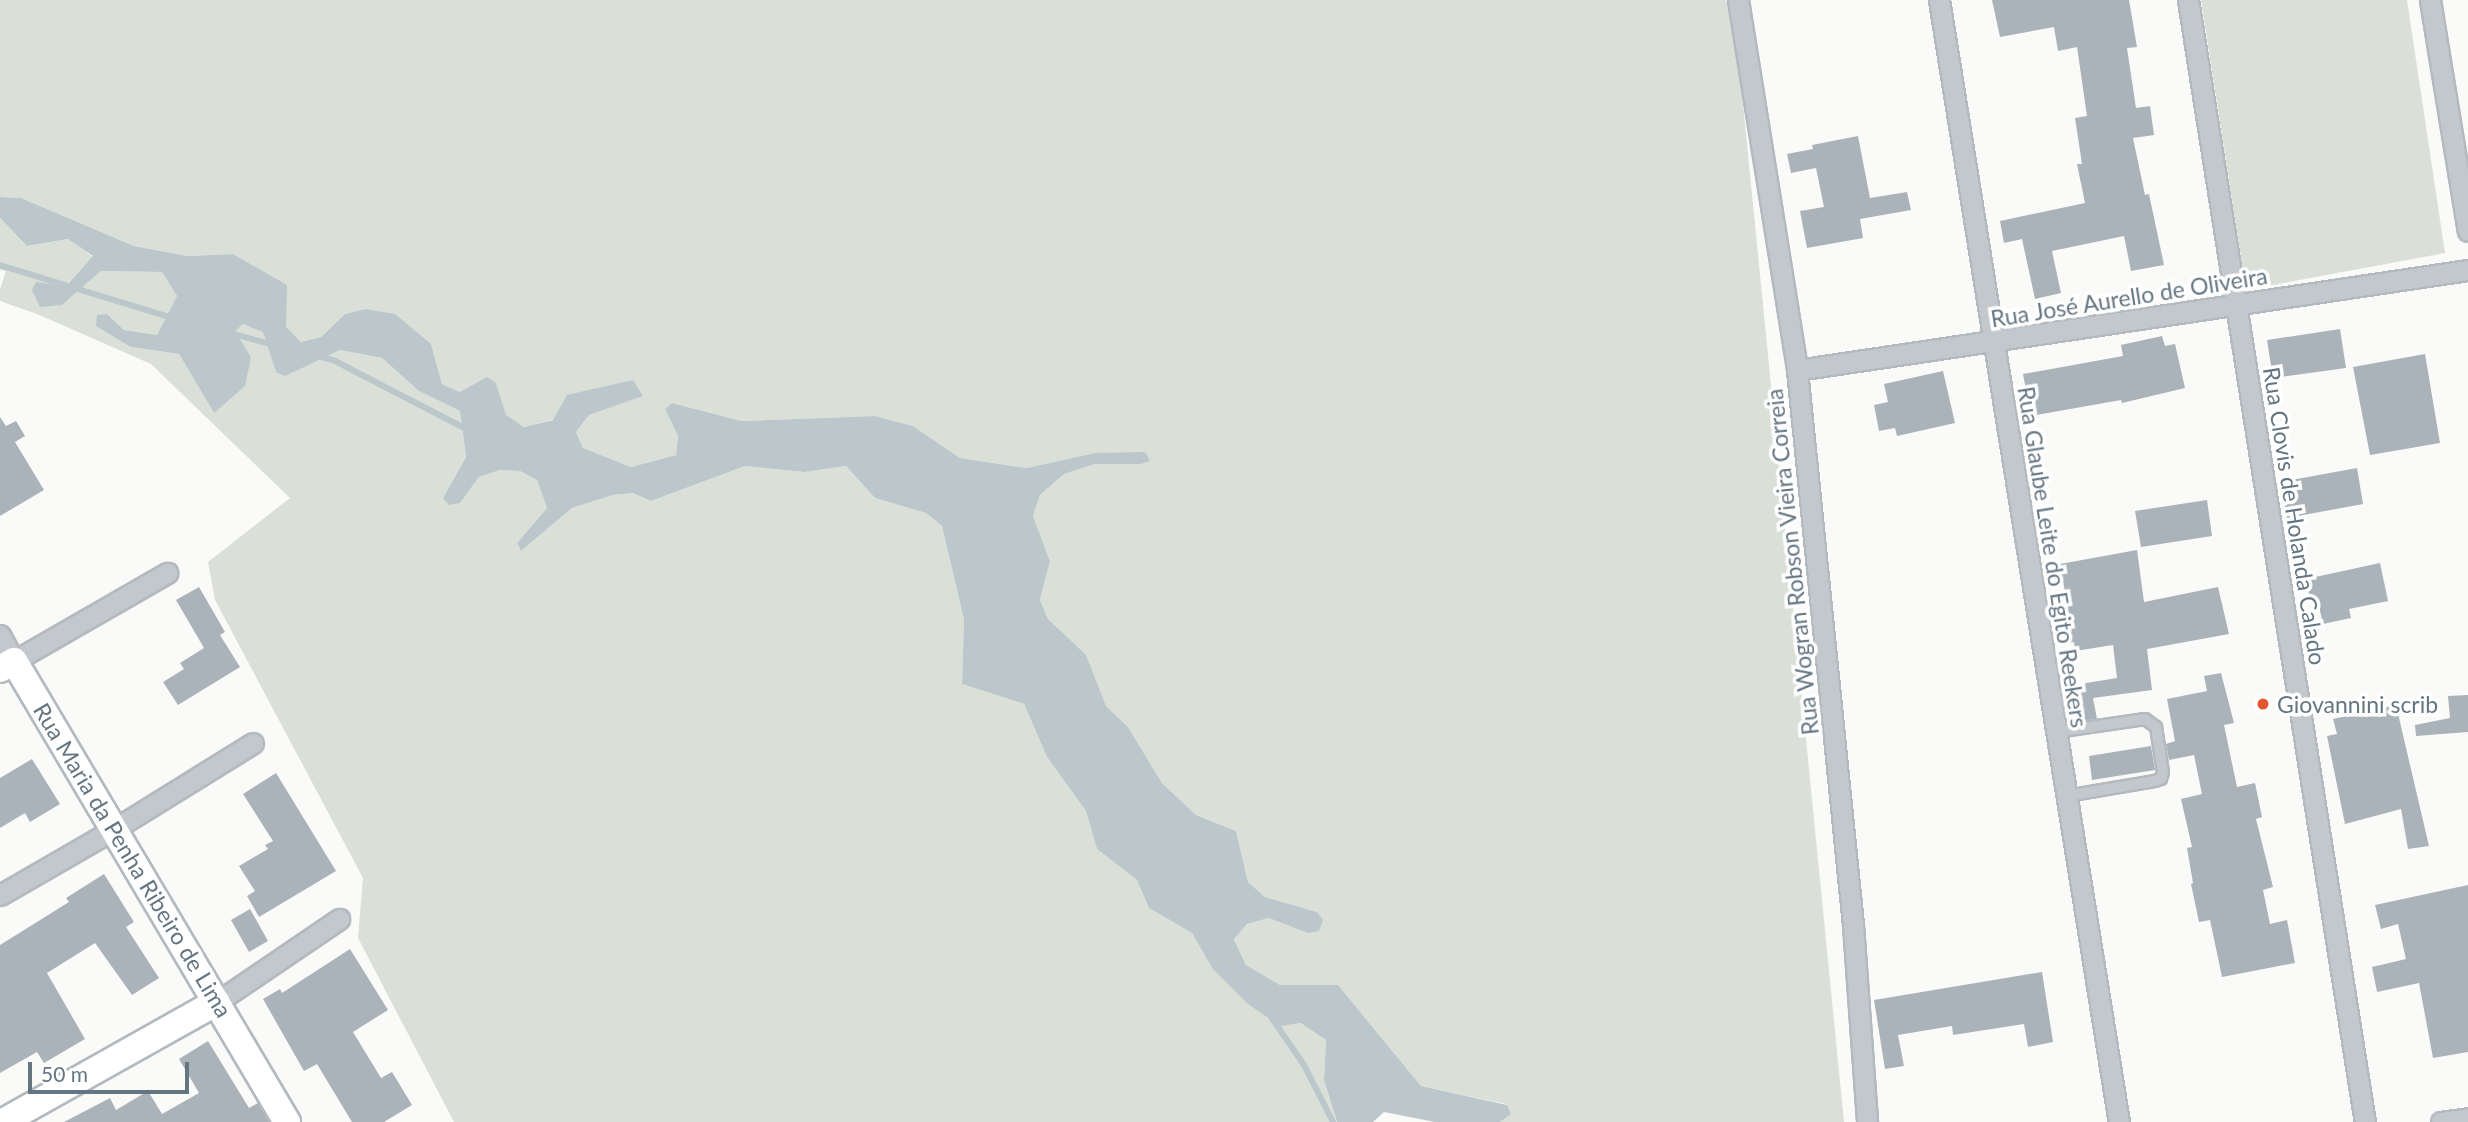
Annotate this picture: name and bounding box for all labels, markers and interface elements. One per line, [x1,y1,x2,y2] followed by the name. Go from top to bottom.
[1988,261,2270,333] street label: Rua José Aurello de Oliveira
[2258,365,2332,667] street label: Rua Clovis de Holanda Calado
[2012,384,2094,730] street label: Rua Glaube Leite do Egito Reekers
[1760,387,1824,737] street label: Rua Wogran Robson Vieira Correia
[2277,690,2438,718] place label: Giovannini scrib
[2255,696,2271,712] marker: Giovannini scrib
[28,698,238,1022] street label: Rua Maria da Penha Ribeiro de Lima
[32,1048,192,1092] scale bar
[41,1061,88,1086] text: 50 m

